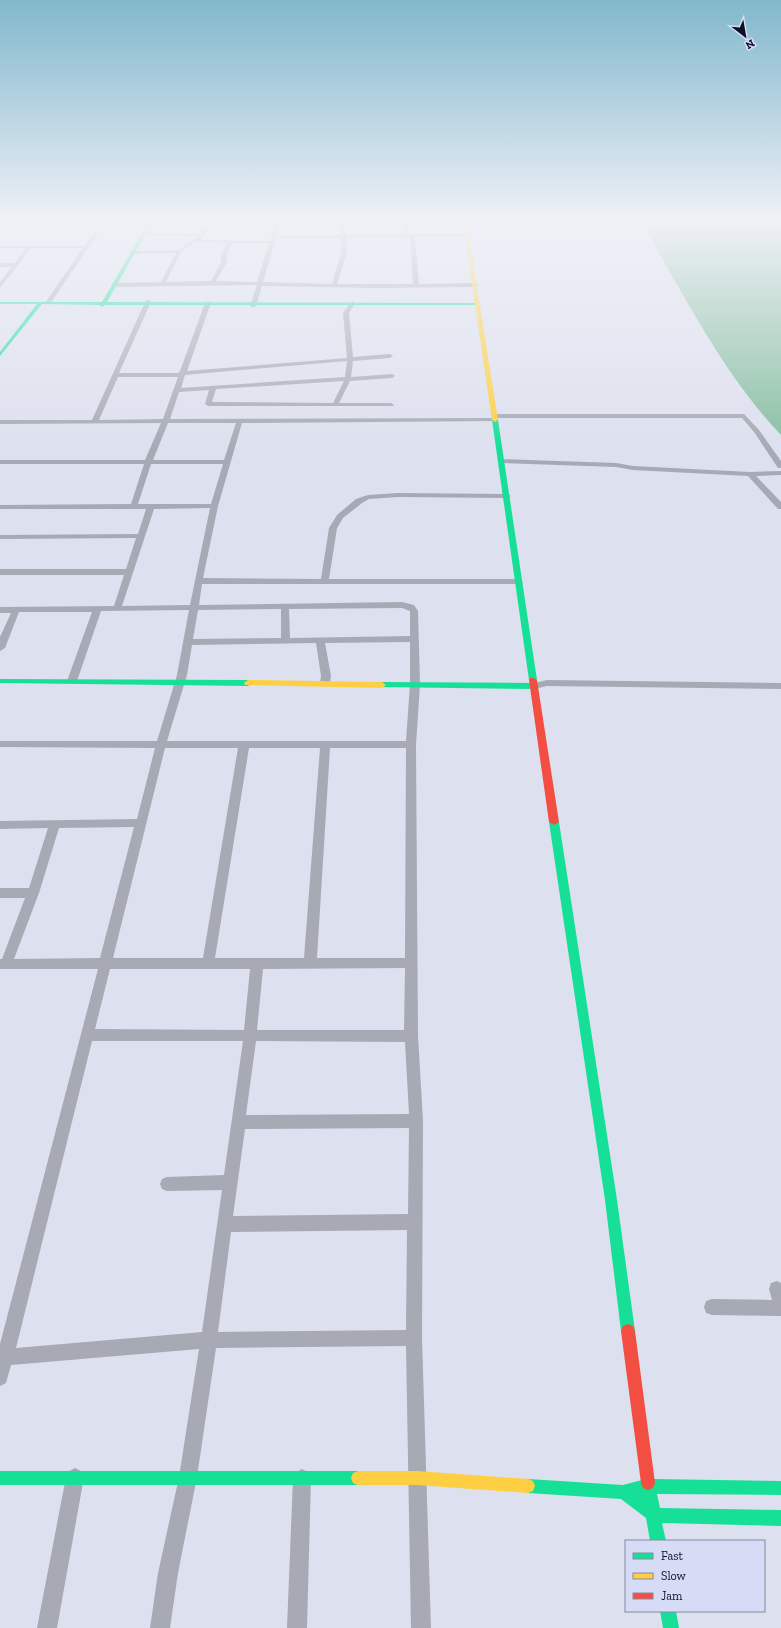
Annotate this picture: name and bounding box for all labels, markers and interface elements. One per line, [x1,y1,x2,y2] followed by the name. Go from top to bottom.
[725,16,765,56] north arrow
[742,36,757,52] text: N
[625,1540,765,1612] legend
[661,1549,684,1563] text: Fast
[661,1569,687,1583] text: Slow
[661,1589,683,1603] text: Jam

